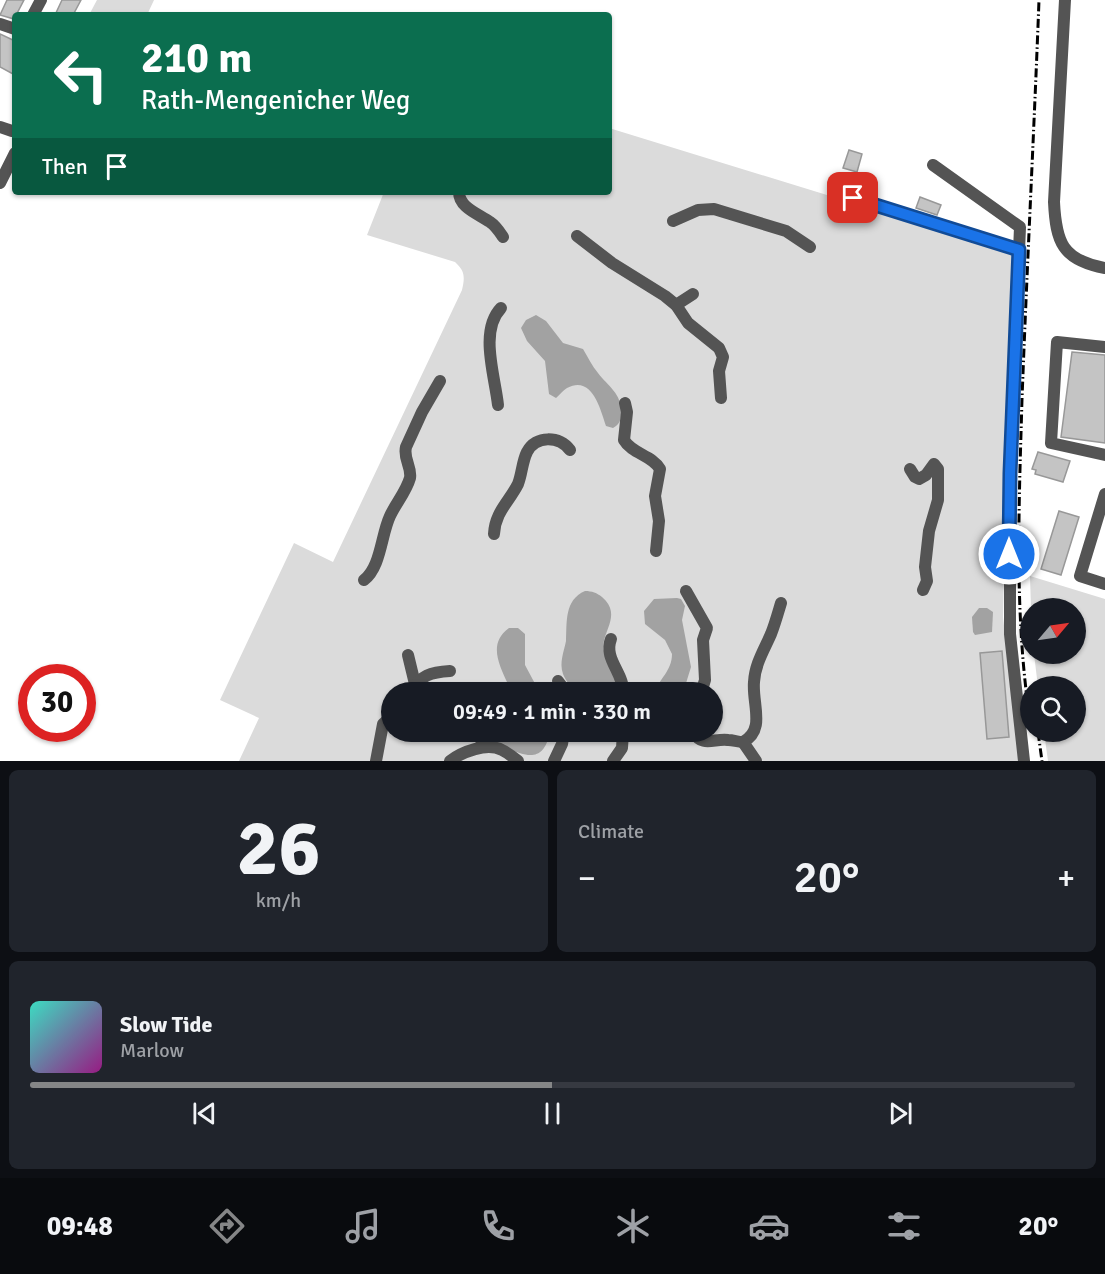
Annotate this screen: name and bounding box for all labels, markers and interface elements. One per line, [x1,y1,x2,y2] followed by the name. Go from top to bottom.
[141,33,252,84] text: 210 m
[42,36,120,114] icon: left
[141,84,410,117] text: Rath-Mengenicher Weg
[100,150,133,183] icon: arrive
[42,153,88,180] text: Then
[827,172,878,223] pin
[836,181,869,214] icon: arrive
[977,522,1041,586] position arrow
[1020,598,1086,664] north arrow
[1020,598,1086,742] map controls
[18,664,96,742] speed limit sign: 30
[1020,676,1086,742] button: search
[453,698,651,725] text: 09:49 · 1 min · 330 m
[236,801,321,897] text: 26
[578,819,644,844] text: Climate
[794,850,859,905] text: 20°
[578,858,596,899] text: −
[1057,858,1075,899] text: +
[256,888,301,913] text: km/h
[120,1011,212,1038] text: Slow Tide
[120,1038,184,1063] text: Marlow
[188,1097,221,1130] icon: previous
[536,1097,569,1130] icon: pause
[884,1097,917,1130] icon: next
[206,1205,248,1247] icon: directions
[342,1205,384,1247] icon: music
[477,1205,519,1247] icon: phone
[612,1205,654,1247] icon: climate
[748,1205,790,1247] icon: car
[883,1205,925,1247] icon: filters
[47,1210,113,1243] text: 09:48
[1018,1210,1058,1243] text: 20°

